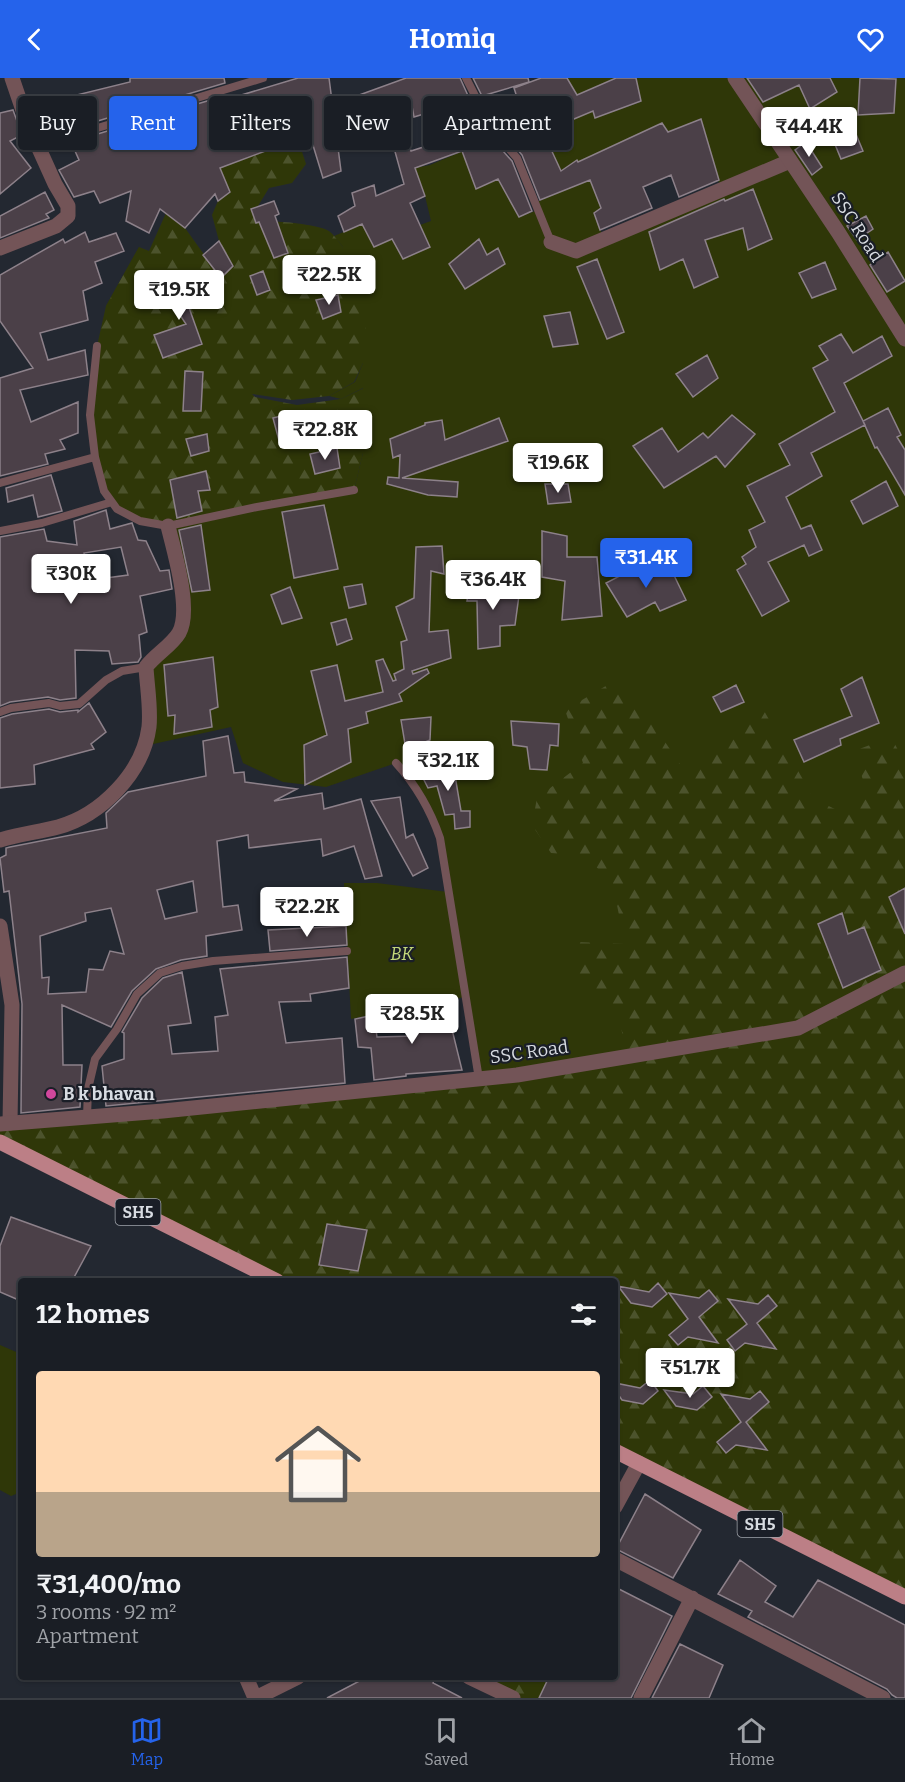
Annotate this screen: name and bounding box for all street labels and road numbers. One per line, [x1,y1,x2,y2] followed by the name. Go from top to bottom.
[826,188,888,266] street label: SSC Road
[488,1036,570,1068] street label: SSC Road
[116,1199,160,1225] road number: SH5
[738,1511,783,1537] road number: SH5

